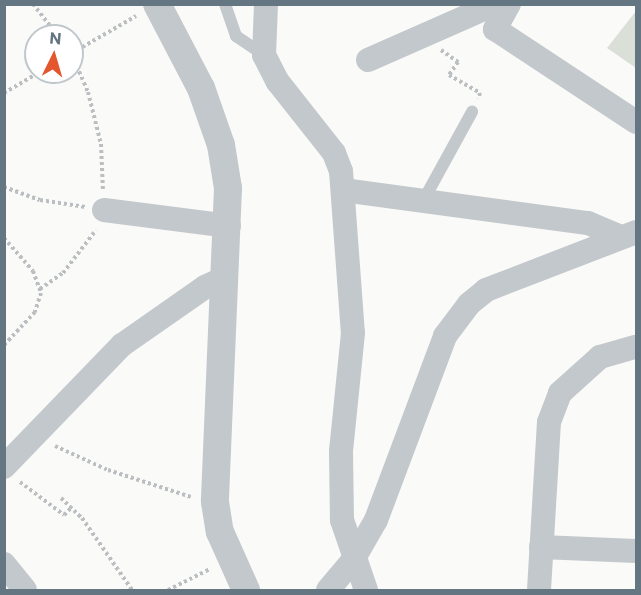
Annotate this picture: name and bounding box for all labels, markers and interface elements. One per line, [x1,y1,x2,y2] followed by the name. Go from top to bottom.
[24,24,84,84] north arrow
[49,28,62,48] text: N

